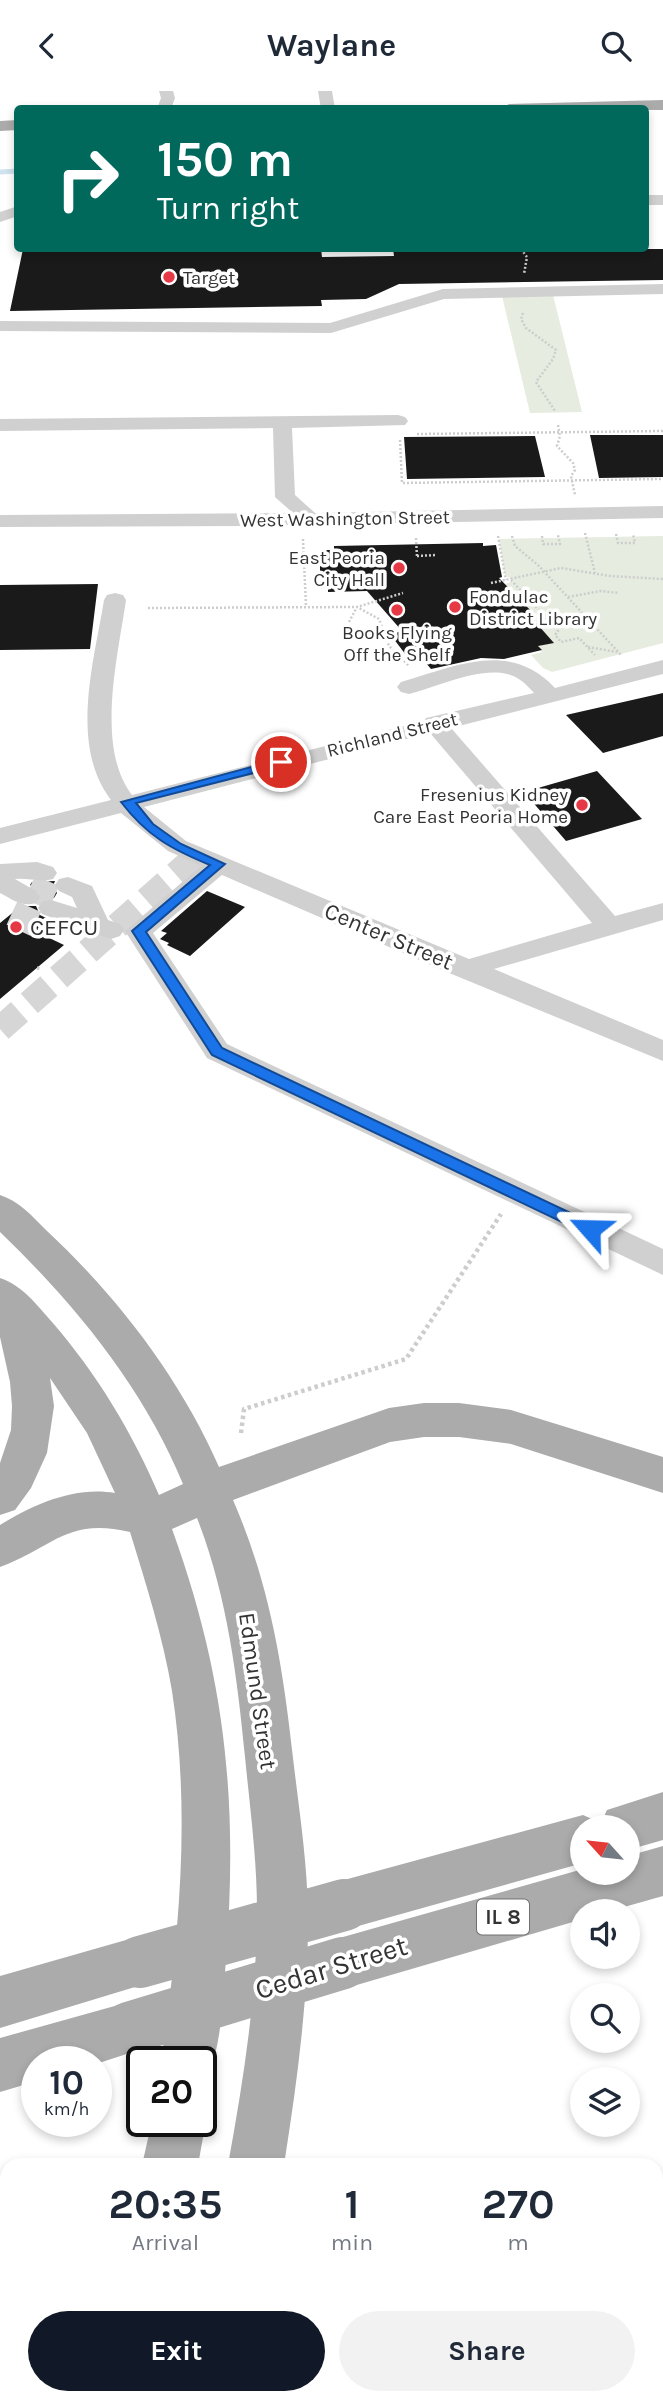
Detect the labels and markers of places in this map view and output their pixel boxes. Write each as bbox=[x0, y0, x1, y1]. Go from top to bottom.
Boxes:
place label: Target bbox=[183, 267, 236, 289]
marker: Target bbox=[161, 269, 177, 285]
place label: East Peoria City Hall bbox=[289, 547, 385, 591]
marker: East Peoria City Hall bbox=[391, 560, 407, 576]
place label: Fondulac District Library bbox=[469, 586, 597, 630]
marker: Fondulac District Library bbox=[447, 599, 463, 615]
marker: Books Flying Off the Shelf bbox=[389, 602, 405, 618]
place label: Books Flying Off the Shelf bbox=[342, 622, 452, 666]
pin bbox=[251, 732, 311, 792]
place label: Fresenius Kidney Care East Peoria Home bbox=[373, 784, 568, 828]
marker: Fresenius Kidney Care East Peoria Home bbox=[574, 797, 590, 813]
place label: CEFCU bbox=[30, 914, 98, 941]
marker: CEFCU bbox=[8, 919, 24, 935]

